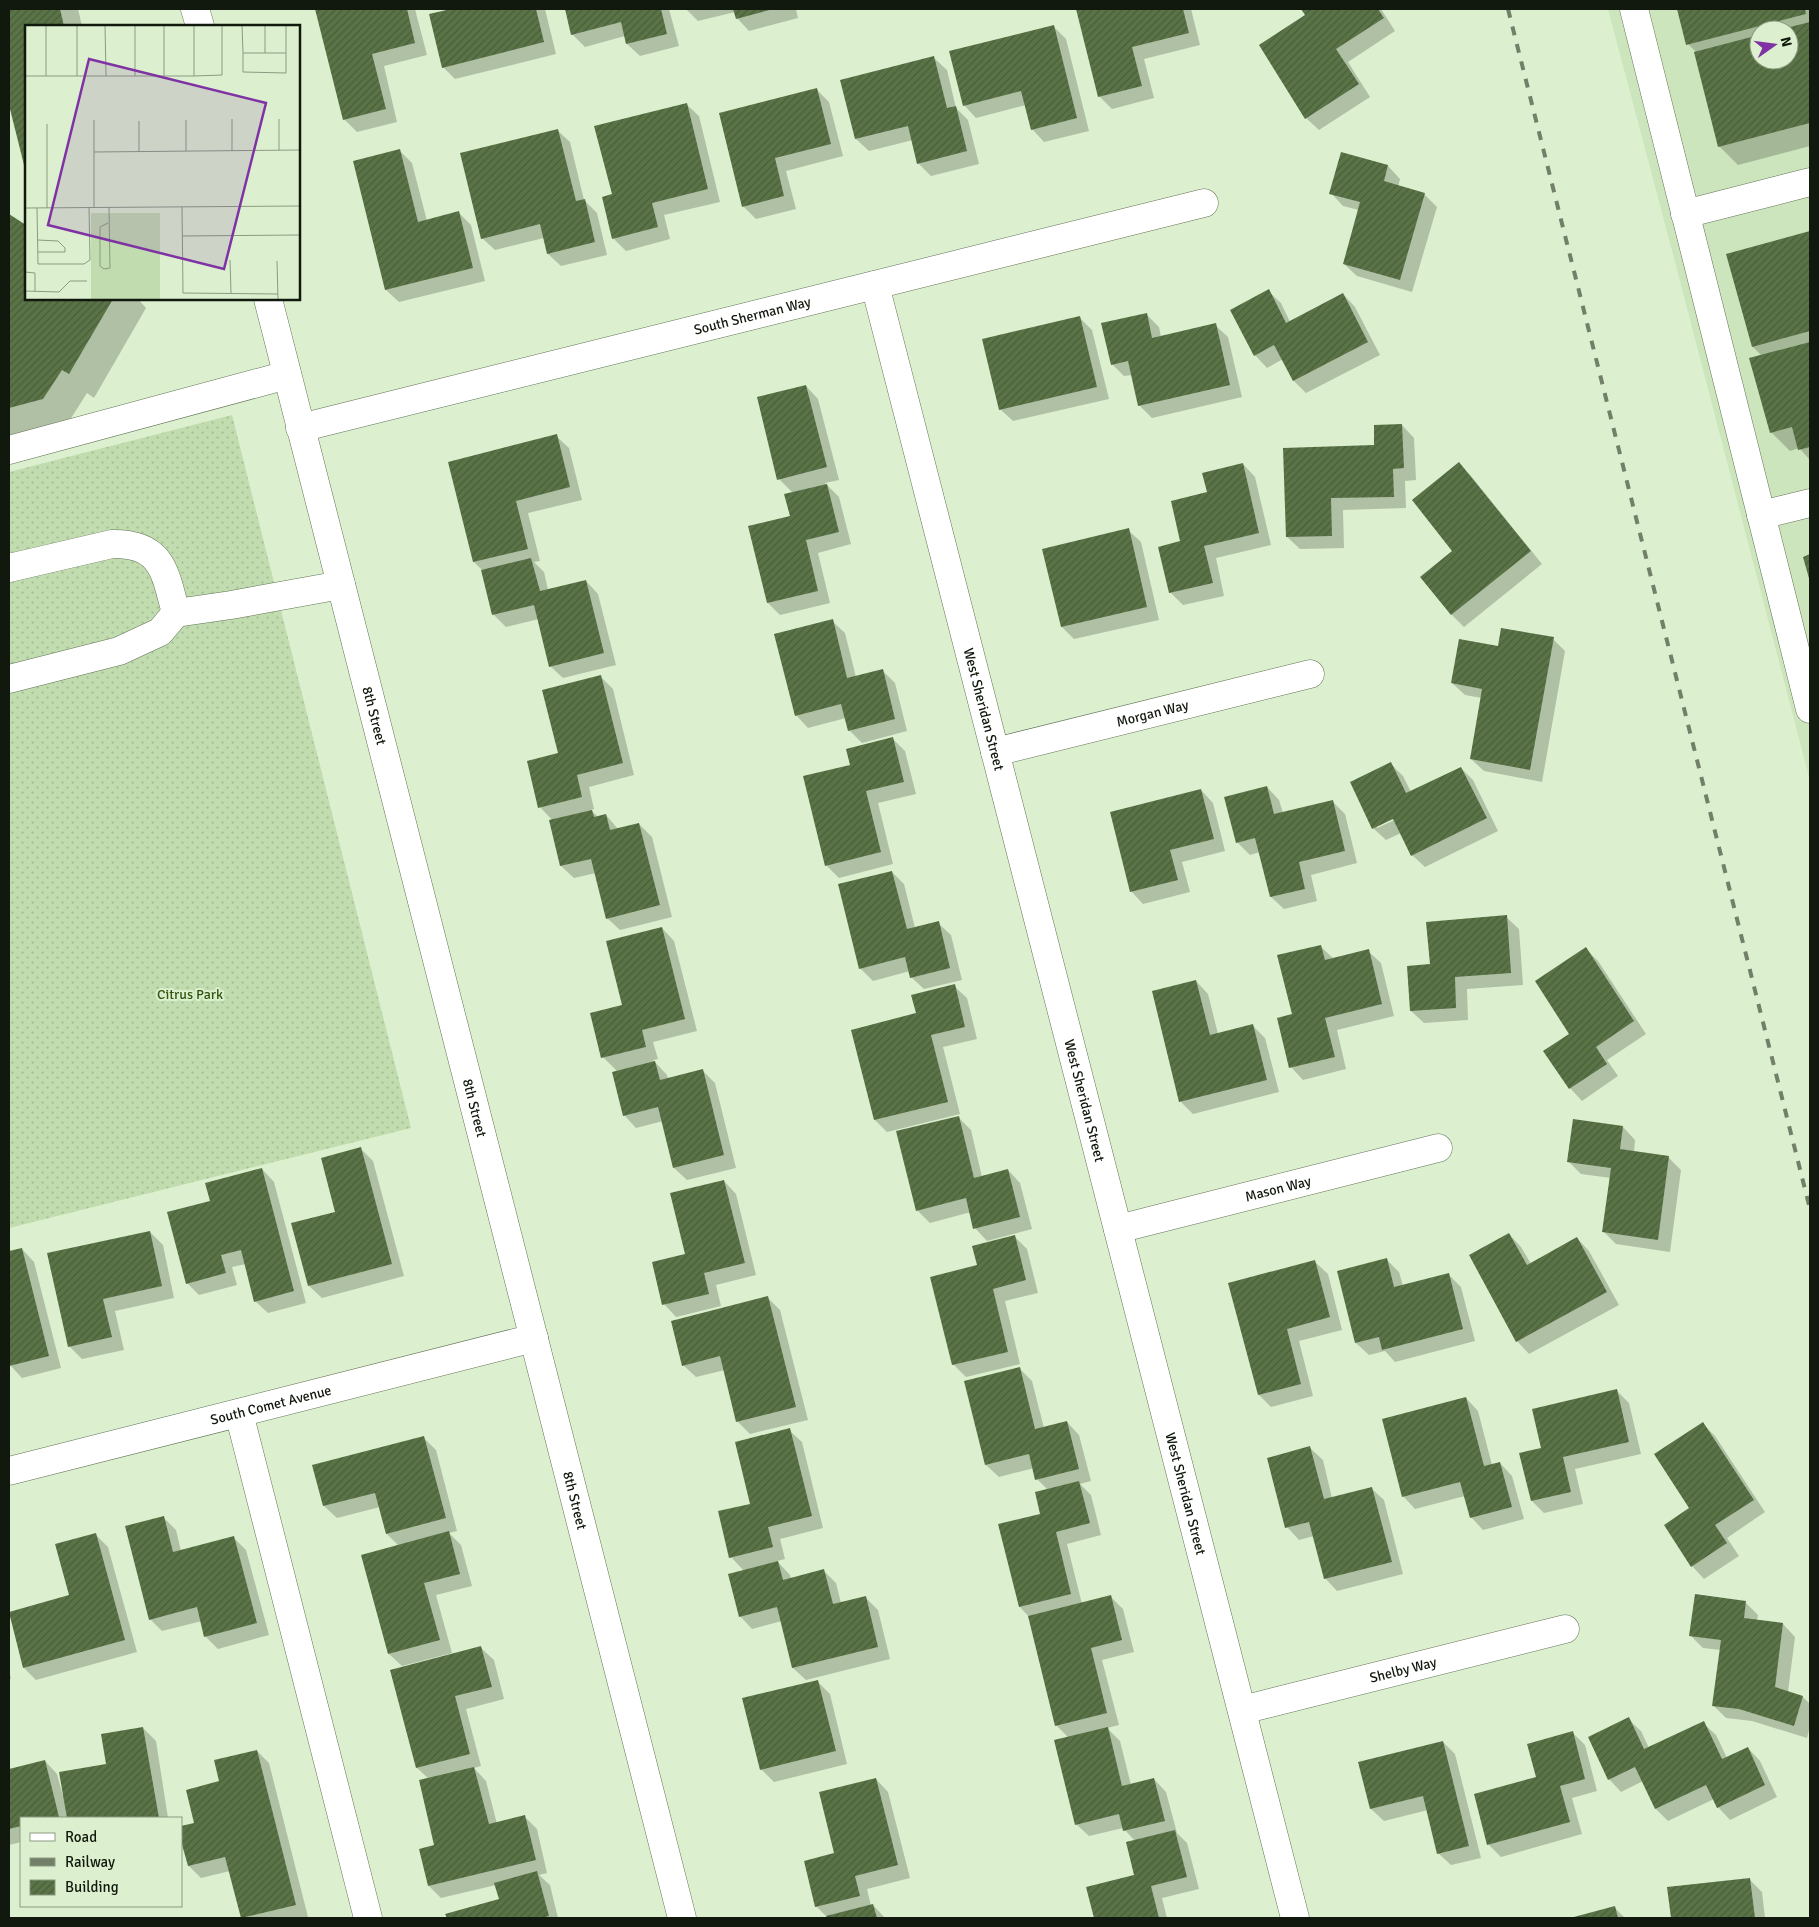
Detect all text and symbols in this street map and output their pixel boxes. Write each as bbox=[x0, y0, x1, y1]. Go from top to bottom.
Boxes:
north arrow bbox=[1749, 20, 1799, 70]
inset map bbox=[25, 25, 300, 300]
text: N bbox=[1777, 35, 1796, 49]
street label: South Sherman Way bbox=[692, 293, 813, 339]
street label: West Sheridan Street bbox=[960, 646, 1008, 772]
street label: 8th Street bbox=[358, 685, 390, 747]
street label: Morgan Way bbox=[1115, 696, 1191, 731]
park label: Citrus Park bbox=[157, 986, 223, 1003]
street label: West Sheridan Street bbox=[1060, 1037, 1108, 1164]
street label: 8th Street bbox=[459, 1077, 490, 1139]
street label: Mason Way bbox=[1243, 1172, 1313, 1206]
street label: South Comet Avenue bbox=[209, 1382, 333, 1429]
street label: West Sheridan Street bbox=[1161, 1431, 1209, 1557]
street label: 8th Street bbox=[559, 1469, 590, 1532]
street label: Shelby Way bbox=[1368, 1653, 1439, 1687]
legend bbox=[20, 1817, 182, 1907]
text: Road bbox=[65, 1828, 97, 1846]
text: Railway bbox=[65, 1853, 115, 1871]
text: Building bbox=[65, 1878, 119, 1896]

